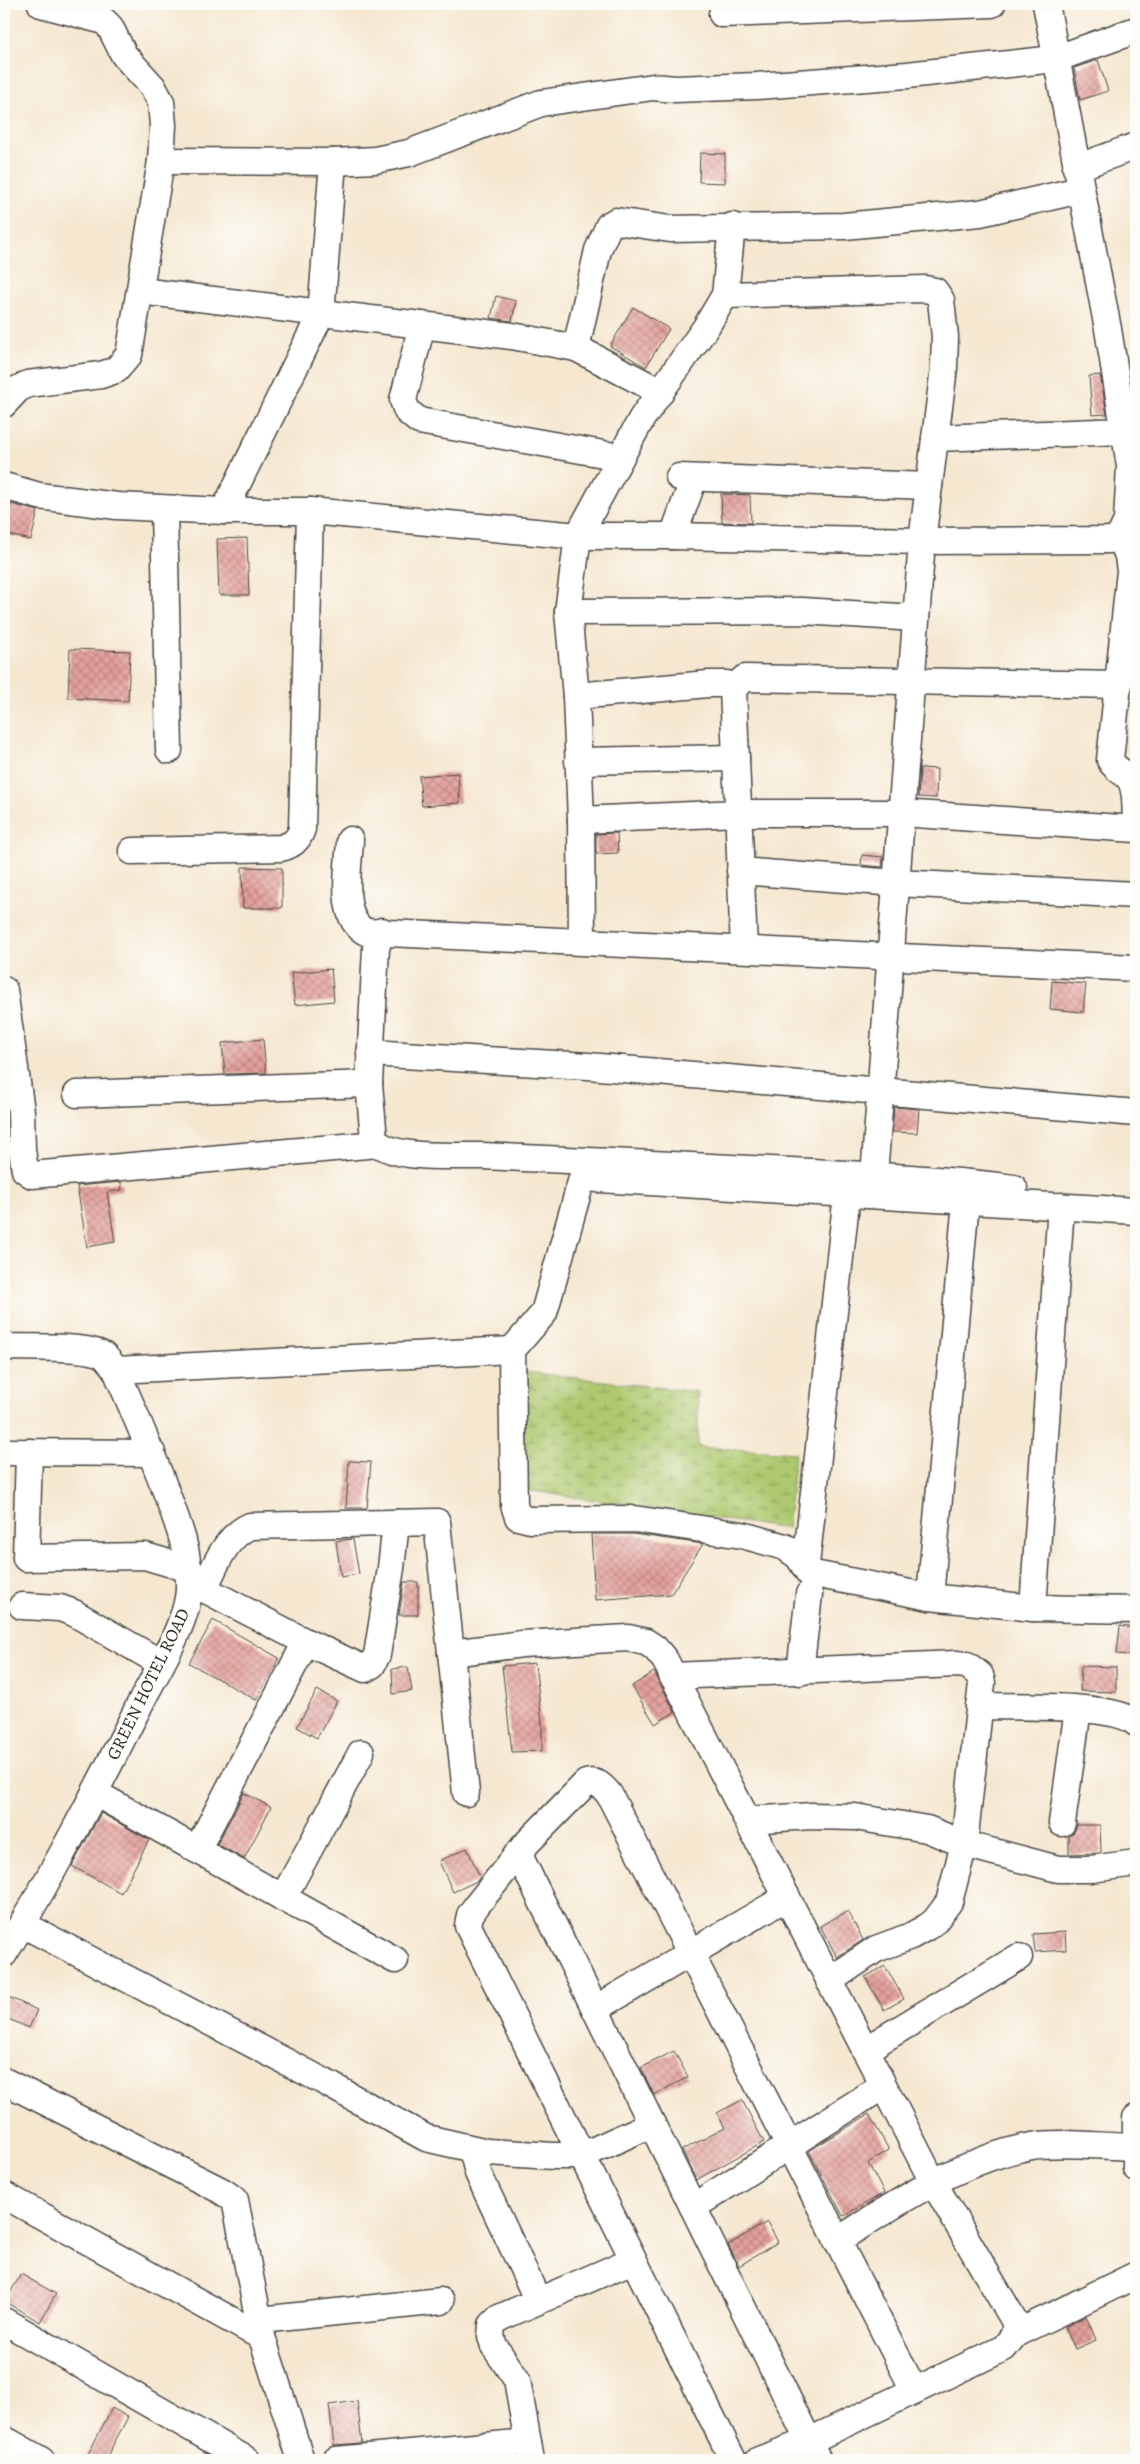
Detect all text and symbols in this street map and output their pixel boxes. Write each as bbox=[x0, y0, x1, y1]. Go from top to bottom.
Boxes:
street label: GREEN HOTEL ROAD bbox=[101, 1604, 195, 1764]

